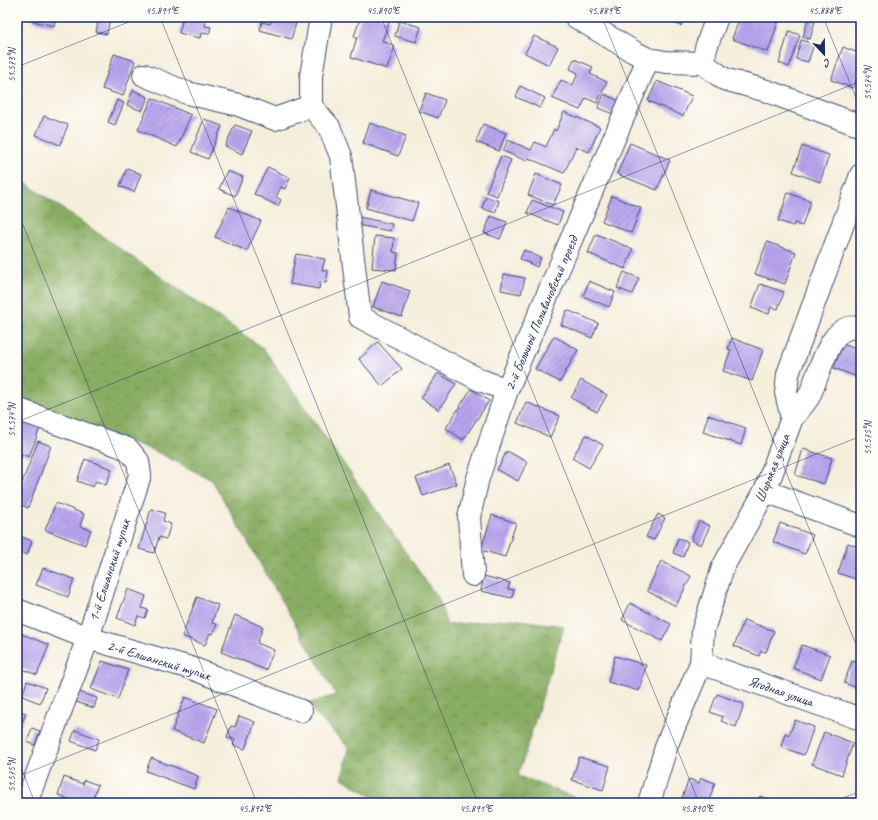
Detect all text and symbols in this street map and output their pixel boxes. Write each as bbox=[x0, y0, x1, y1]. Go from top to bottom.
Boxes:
text: 45.891°E bbox=[146, 4, 180, 17]
text: 45.890°E bbox=[367, 4, 401, 17]
text: 45.889°E bbox=[588, 4, 622, 17]
text: 45.888°E bbox=[809, 4, 843, 17]
north arrow bbox=[804, 34, 844, 74]
text: 51.573°N bbox=[5, 46, 18, 82]
text: С bbox=[821, 56, 833, 71]
text: 51.574°N bbox=[861, 64, 874, 100]
street label: 2-й Большой Поливановский проезд bbox=[501, 232, 583, 393]
text: 51.574°N bbox=[5, 401, 18, 437]
text: 51.575°N bbox=[861, 419, 874, 455]
street label: Широкая улица bbox=[751, 431, 794, 505]
street label: 1-й Елшанский тупик bbox=[85, 516, 134, 624]
street label: 2-й Елшанский тупик bbox=[105, 637, 213, 684]
street label: Ягодная улица bbox=[746, 672, 817, 711]
text: 51.575°N bbox=[5, 756, 18, 792]
text: 45.892°E bbox=[239, 802, 273, 815]
text: 45.891°E bbox=[460, 802, 494, 815]
text: 45.890°E bbox=[681, 802, 715, 815]

